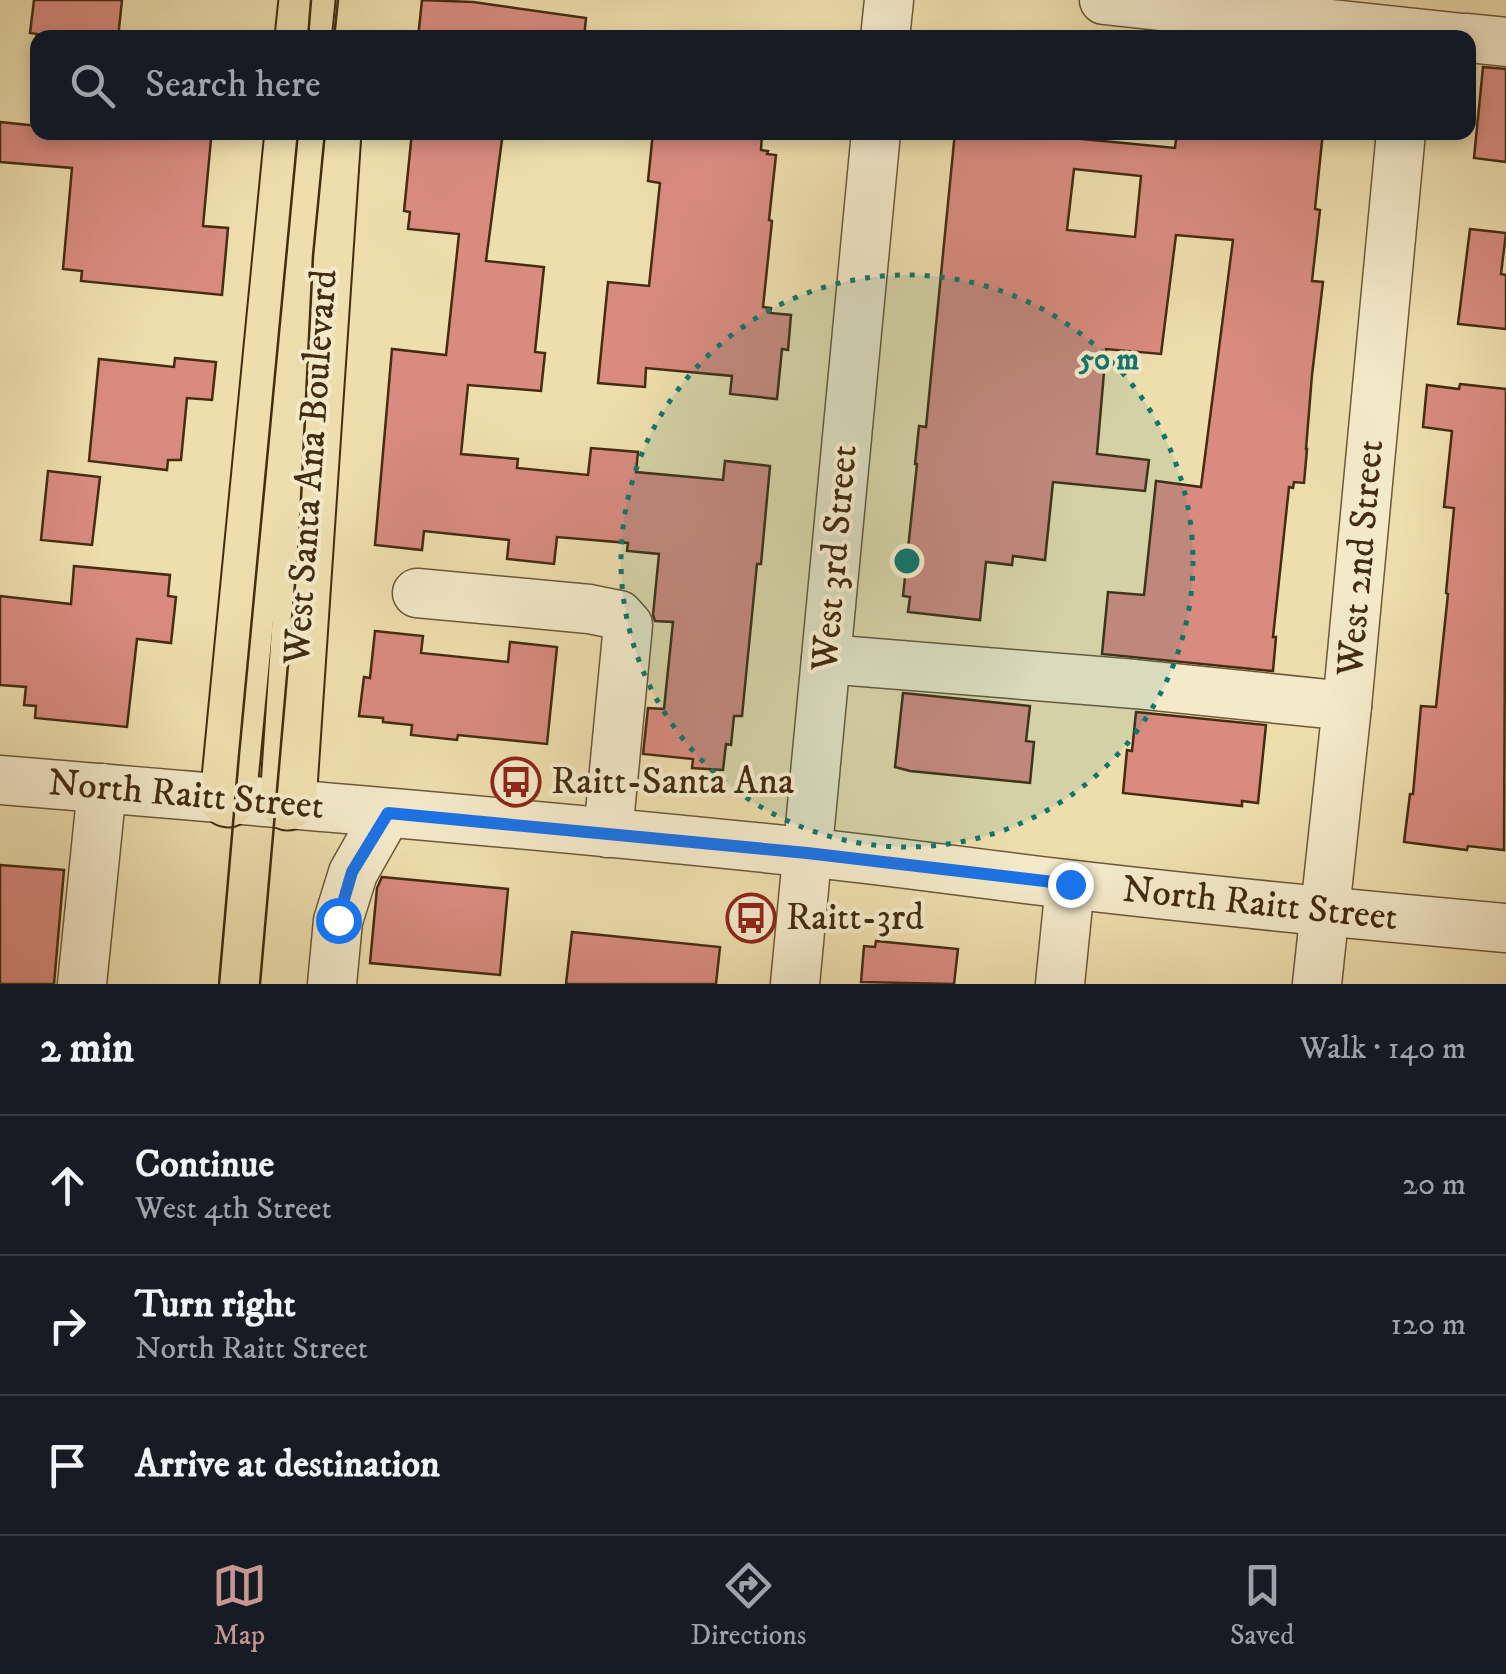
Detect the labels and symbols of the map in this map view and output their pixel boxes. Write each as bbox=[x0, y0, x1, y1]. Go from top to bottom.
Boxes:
street label: West Santa Ana Boulevard bbox=[273, 268, 349, 667]
text: 50 m bbox=[1078, 342, 1139, 379]
street label: West 2nd Street bbox=[1327, 438, 1395, 679]
street label: West 3rd Street bbox=[801, 443, 869, 674]
centre of rings bbox=[889, 543, 925, 579]
bus stop icon: Raitt-Santa Ana bbox=[490, 756, 542, 808]
place label: Raitt-Santa Ana bbox=[551, 758, 794, 806]
street label: North Raitt Street bbox=[46, 759, 326, 831]
route end bbox=[1048, 862, 1094, 908]
street label: North Raitt Street bbox=[1120, 866, 1400, 942]
bus stop icon: Raitt-3rd bbox=[725, 892, 777, 944]
place label: Raitt-3rd bbox=[786, 894, 924, 942]
route start bbox=[316, 898, 362, 944]

